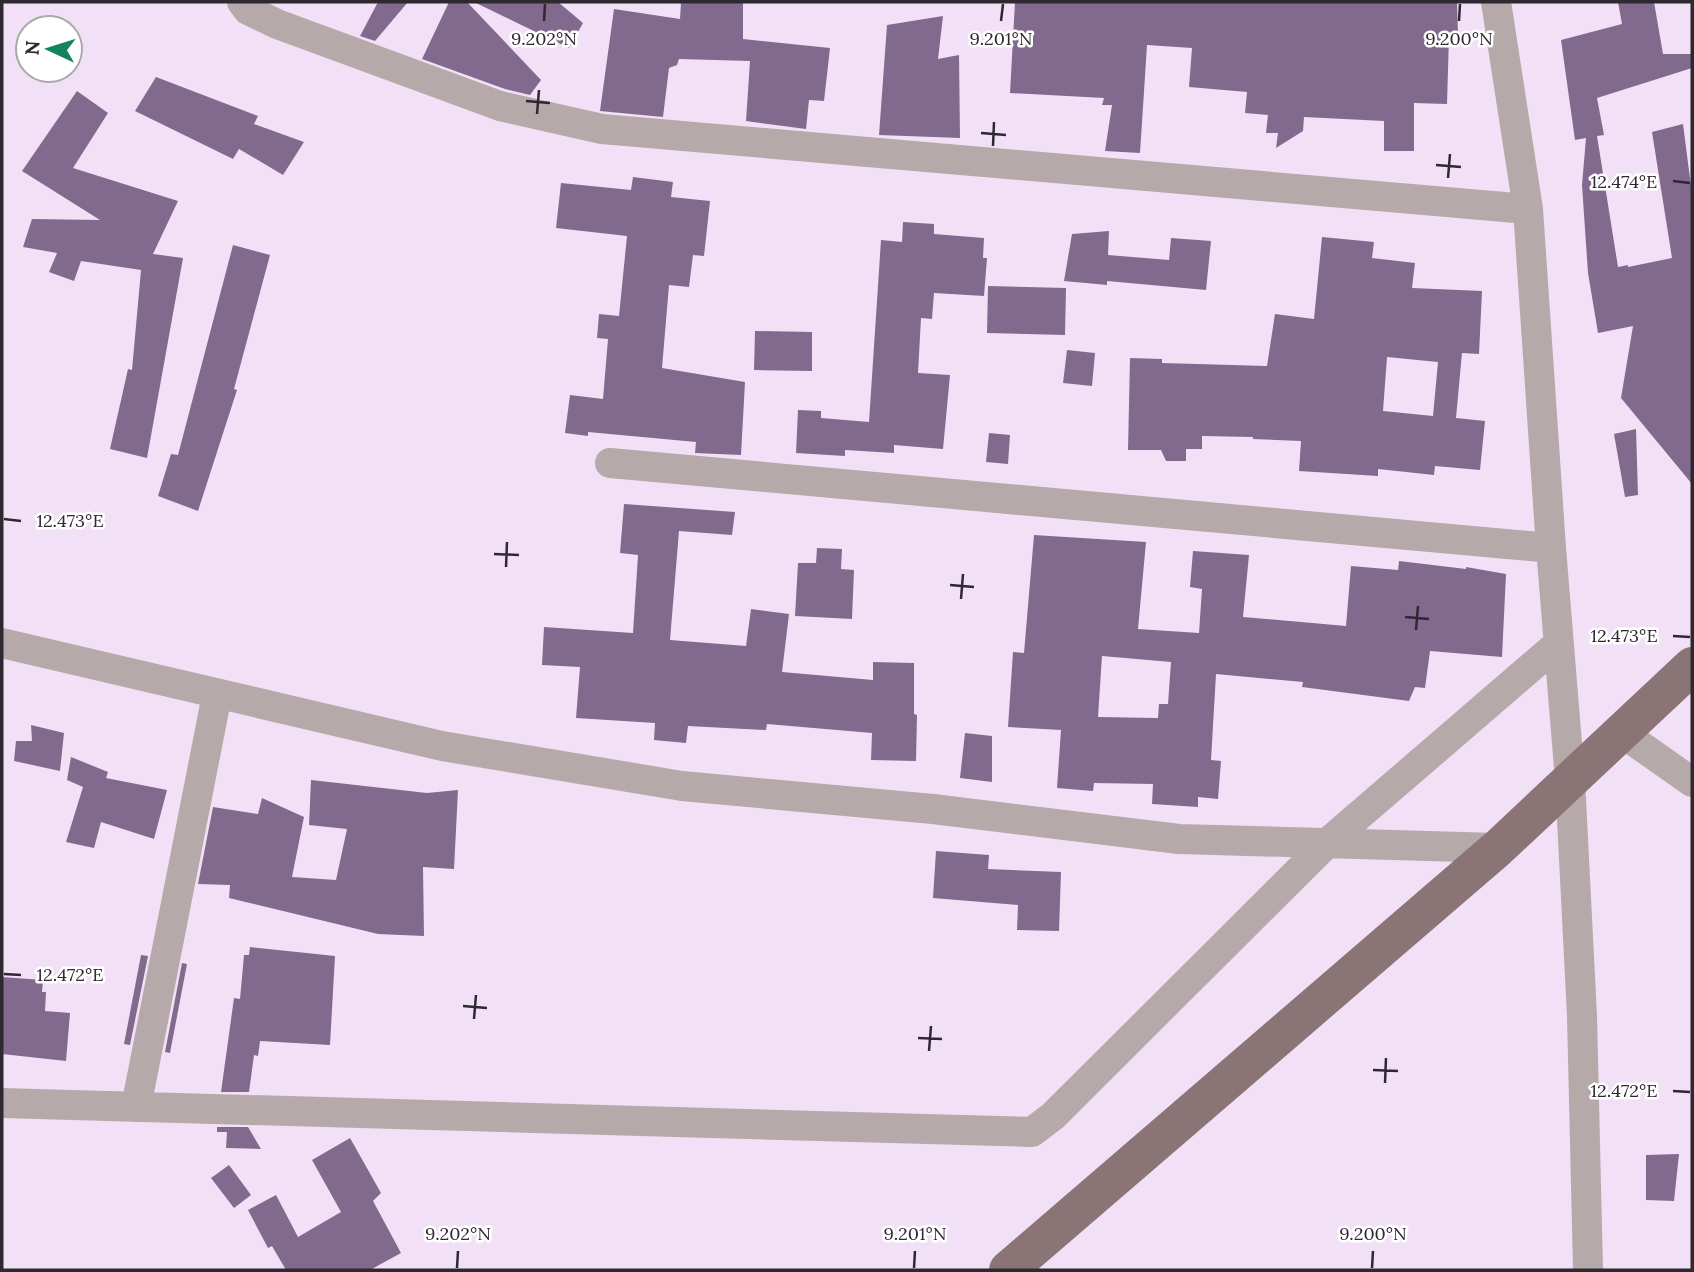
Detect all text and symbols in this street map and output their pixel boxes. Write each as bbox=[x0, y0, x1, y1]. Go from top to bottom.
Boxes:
north arrow bbox=[14, 14, 84, 84]
text: 9.202°N bbox=[511, 27, 577, 50]
text: 9.201°N bbox=[970, 27, 1032, 50]
text: 9.200°N bbox=[1425, 27, 1493, 50]
text: N bbox=[20, 39, 45, 56]
text: 12.474°E bbox=[1591, 170, 1657, 193]
text: 12.473°E bbox=[36, 509, 104, 532]
text: 12.473°E bbox=[1590, 624, 1658, 647]
text: 12.472°E bbox=[37, 963, 103, 986]
text: 12.472°E bbox=[1591, 1079, 1657, 1102]
text: 9.202°N bbox=[425, 1222, 491, 1245]
text: 9.201°N bbox=[884, 1222, 946, 1245]
text: 9.200°N bbox=[1339, 1222, 1407, 1245]

